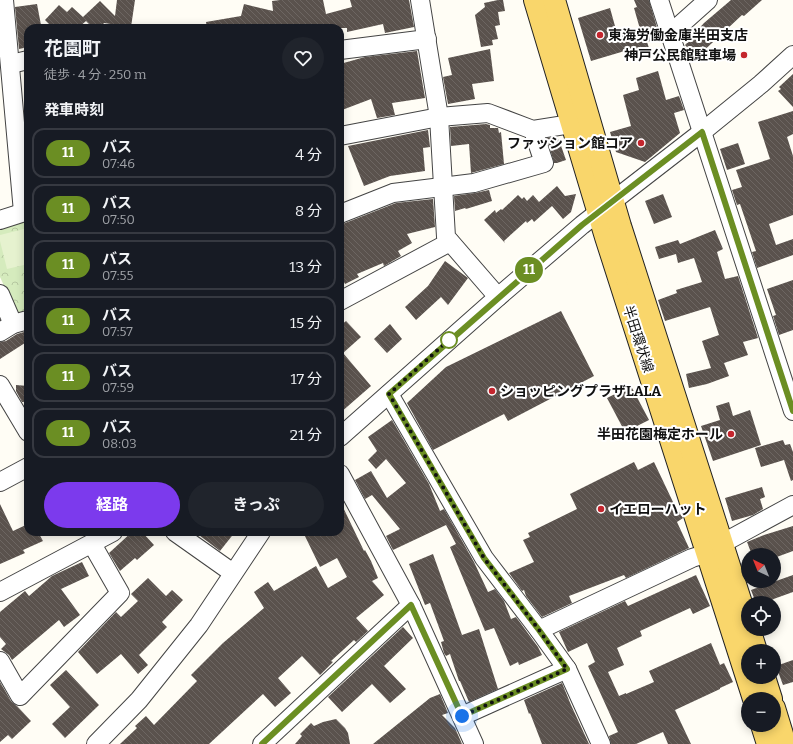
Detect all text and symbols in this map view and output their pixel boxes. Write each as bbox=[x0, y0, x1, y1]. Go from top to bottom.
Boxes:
place label: 東海労働金庫半田支店 bbox=[608, 27, 748, 44]
marker: 東海労働金庫半田支店 bbox=[595, 30, 605, 40]
text: 花園町 bbox=[44, 37, 101, 60]
button: heart bbox=[282, 37, 324, 79]
place label: 神戸公民館駐車場 bbox=[624, 47, 736, 64]
marker: 神戸公民館駐車場 bbox=[739, 50, 749, 60]
text: 徒歩 · 4 分 · 250 m bbox=[44, 67, 146, 82]
text: 発車時刻 bbox=[44, 101, 104, 119]
place label: ファッション館コア bbox=[507, 135, 633, 152]
text: バス bbox=[102, 138, 132, 156]
marker: ファッション館コア bbox=[636, 138, 646, 148]
text: 11 bbox=[62, 144, 74, 161]
text: 4 分 bbox=[295, 146, 322, 164]
text: 07:46 bbox=[102, 156, 135, 171]
text: バス bbox=[102, 194, 132, 212]
text: 11 bbox=[62, 200, 74, 217]
text: 8 分 bbox=[295, 202, 322, 220]
text: 07:50 bbox=[102, 212, 135, 227]
text: バス bbox=[102, 250, 132, 268]
text: 11 bbox=[62, 256, 74, 273]
line badge: 11 bbox=[511, 257, 547, 283]
text: 13 分 bbox=[289, 258, 322, 276]
text: 11 bbox=[523, 261, 535, 278]
text: 07:55 bbox=[102, 268, 134, 283]
street label: 半田環状線 bbox=[619, 303, 657, 375]
text: バス bbox=[102, 306, 132, 324]
text: 11 bbox=[62, 312, 74, 329]
text: 15 分 bbox=[290, 314, 322, 332]
text: 07:57 bbox=[102, 324, 133, 339]
unlabelled marker bbox=[440, 331, 458, 349]
text: バス bbox=[102, 362, 132, 380]
text: 11 bbox=[62, 368, 74, 385]
text: 17 分 bbox=[291, 370, 322, 388]
text: 07:59 bbox=[102, 380, 134, 395]
place label: ショッピングプラザLALA bbox=[500, 383, 661, 400]
marker: ショッピングプラザLALA bbox=[487, 386, 497, 396]
text: バス bbox=[102, 418, 132, 436]
text: 11 bbox=[62, 424, 74, 441]
text: 21 分 bbox=[290, 426, 322, 444]
place label: 半田花園梅定ホール bbox=[597, 426, 723, 443]
marker: 半田花園梅定ホール bbox=[726, 429, 736, 439]
text: 08:03 bbox=[102, 436, 137, 451]
button: 経路 bbox=[44, 482, 180, 528]
button: きっぷ bbox=[188, 482, 324, 528]
place label: イエローハット bbox=[609, 501, 707, 518]
marker: イエローハット bbox=[596, 504, 606, 514]
north arrow bbox=[741, 548, 781, 588]
map controls bbox=[741, 548, 781, 732]
button: locate bbox=[741, 596, 781, 636]
button: + bbox=[741, 644, 781, 684]
button: − bbox=[741, 692, 781, 732]
your location bbox=[452, 706, 472, 726]

